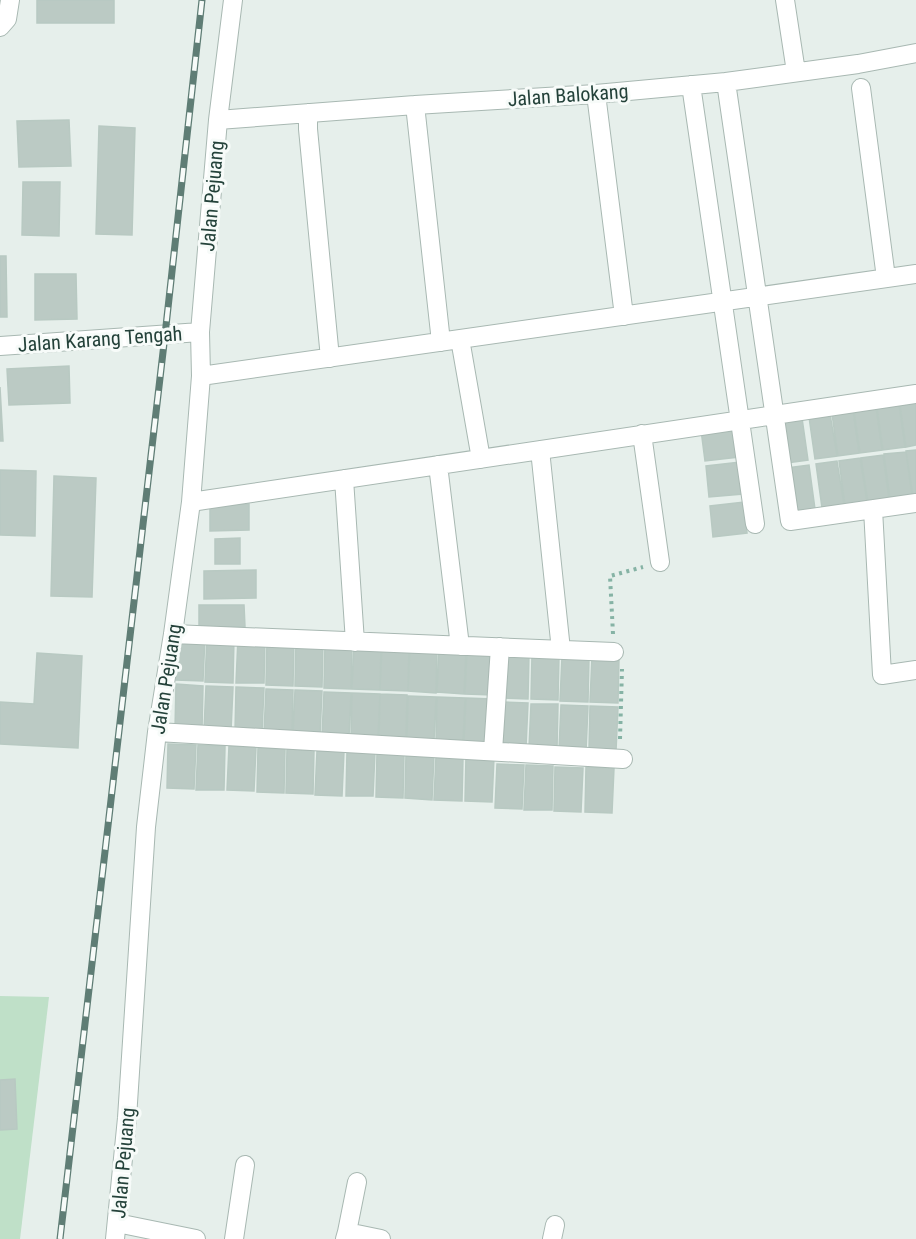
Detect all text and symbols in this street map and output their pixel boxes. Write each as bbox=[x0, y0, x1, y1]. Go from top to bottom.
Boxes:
street label: Jalan Balokang bbox=[507, 79, 629, 111]
street label: Jalan Pejuang bbox=[195, 140, 229, 252]
street label: Jalan Karang Tengah bbox=[17, 321, 183, 357]
street label: Jalan Pejuang bbox=[145, 622, 187, 736]
street label: Jalan Pejuang bbox=[106, 1107, 140, 1219]

